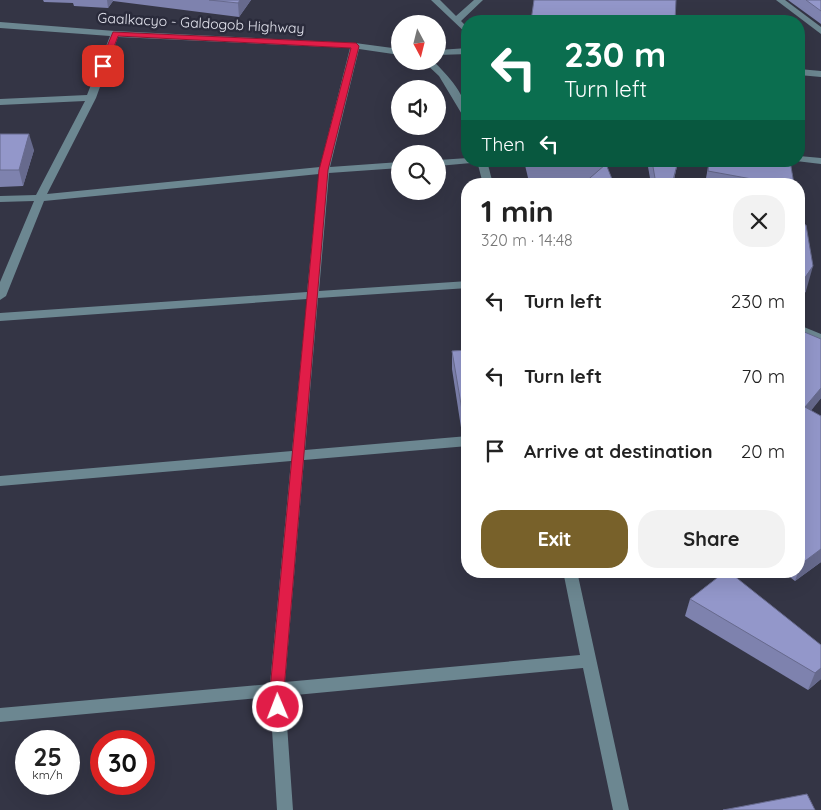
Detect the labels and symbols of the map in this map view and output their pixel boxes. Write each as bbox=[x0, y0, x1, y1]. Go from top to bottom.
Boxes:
street label: Gaalkacyo - Galdogob Highway bbox=[97, 9, 305, 37]
north arrow bbox=[391, 15, 446, 70]
pin bbox=[82, 45, 124, 87]
position arrow bbox=[251, 680, 303, 732]
speed limit sign: 30 bbox=[90, 730, 155, 795]

